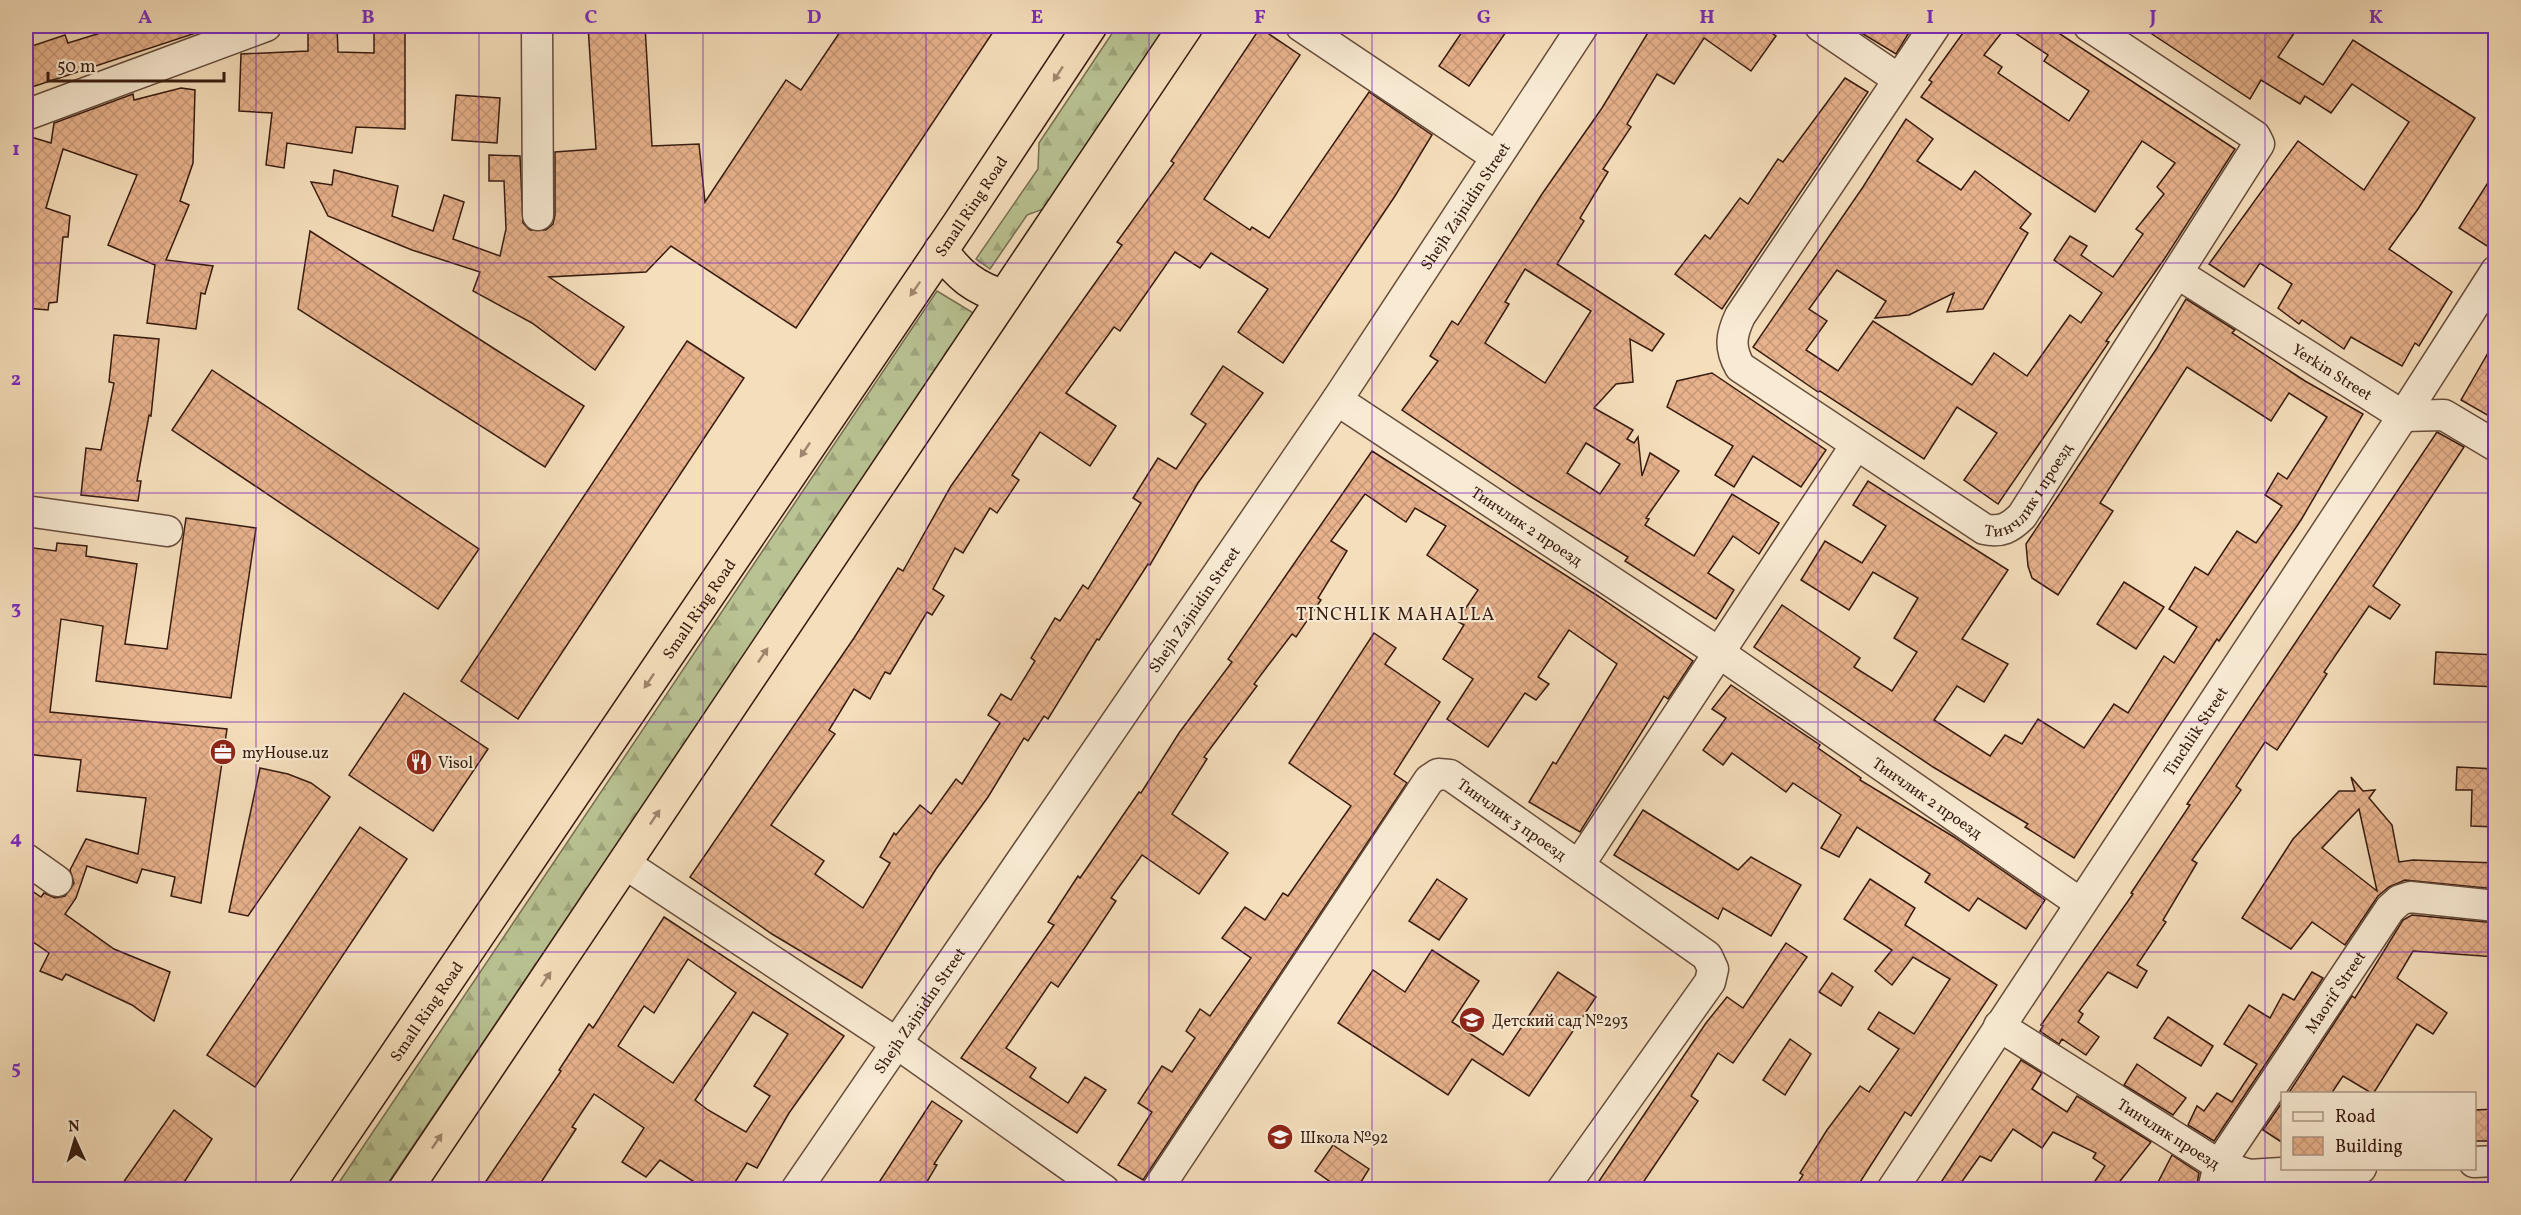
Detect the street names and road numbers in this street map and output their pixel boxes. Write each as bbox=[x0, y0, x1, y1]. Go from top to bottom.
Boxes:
street label: Shejh Zajnidin Street bbox=[1416, 138, 1517, 275]
street label: Small Ring Road bbox=[931, 153, 1014, 262]
street label: Yerkin Street bbox=[2287, 339, 2376, 407]
street label: Тинчлик 1 проезд bbox=[1983, 439, 2079, 544]
street label: Тинчлик 2 проезд bbox=[1466, 483, 1586, 572]
street label: Shejh Zajnidin Street bbox=[1144, 542, 1247, 678]
street label: Small Ring Road bbox=[658, 555, 742, 664]
street label: Tinchlik Street bbox=[2159, 683, 2234, 781]
street label: Тинчлик 2 проезд bbox=[1867, 753, 1986, 845]
street label: Тинчлик 3 проезд bbox=[1452, 774, 1570, 867]
street label: Shejh Zajnidin Street bbox=[870, 943, 972, 1079]
street label: Maorif Street bbox=[2301, 947, 2372, 1039]
street label: Small Ring Road bbox=[386, 958, 470, 1067]
street label: Тинчлик проезд bbox=[2112, 1094, 2223, 1176]

